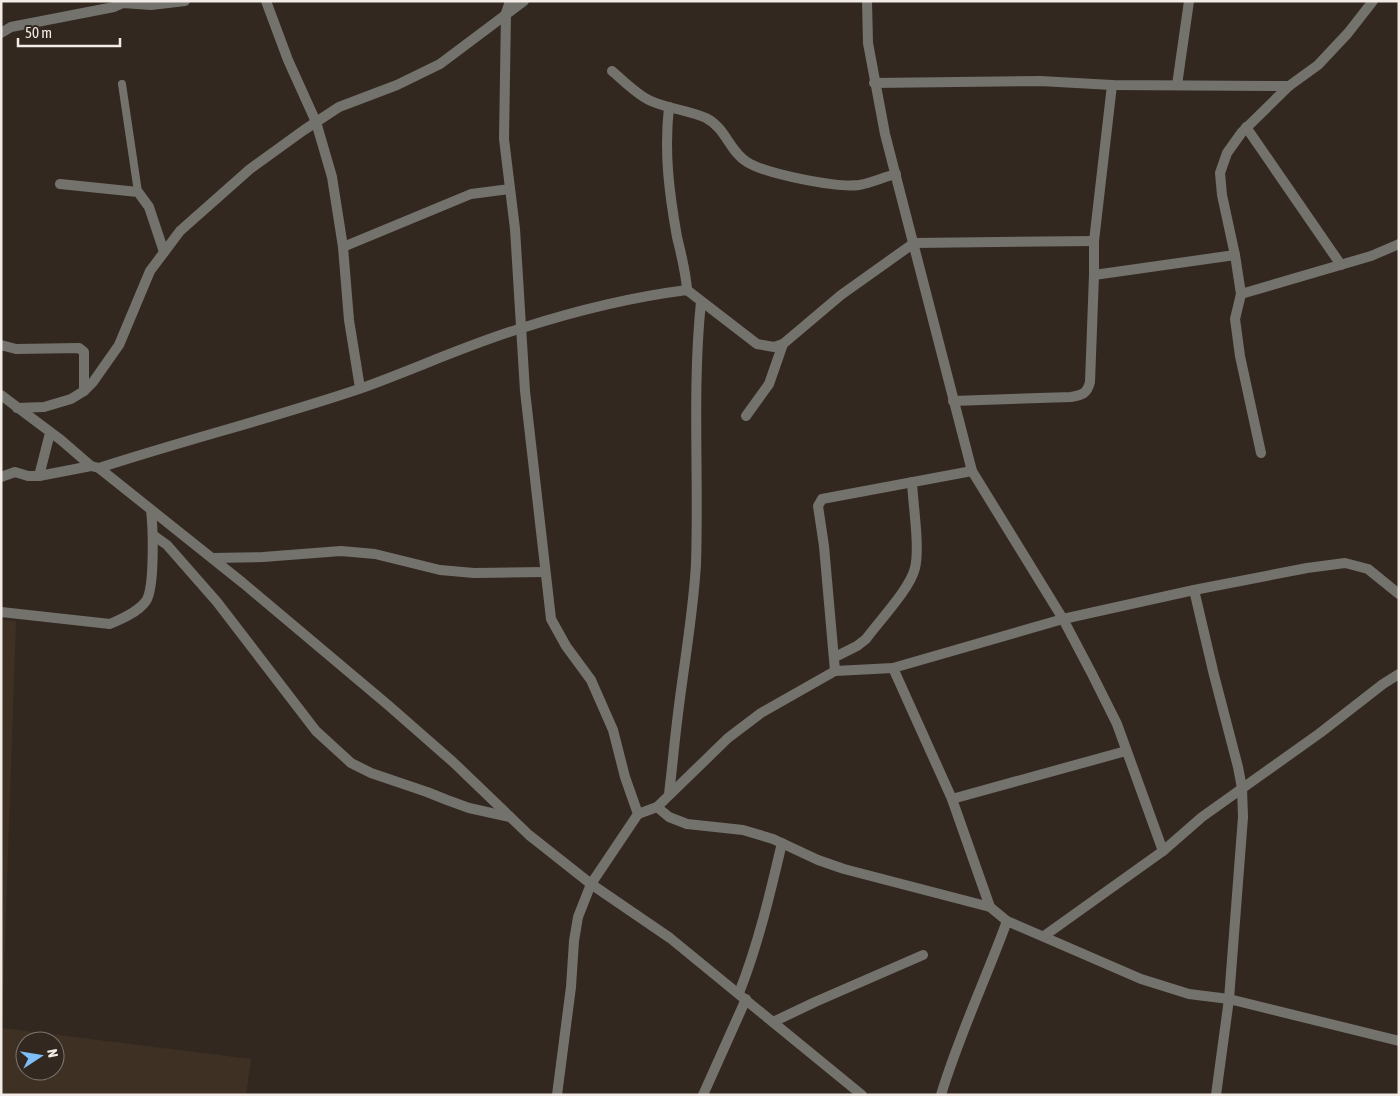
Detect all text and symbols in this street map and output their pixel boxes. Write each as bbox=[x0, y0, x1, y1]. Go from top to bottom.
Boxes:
scale bar bbox=[18, 15, 120, 47]
text: 50 m bbox=[25, 24, 52, 41]
north arrow bbox=[15, 1031, 65, 1081]
text: N bbox=[44, 1048, 61, 1059]

